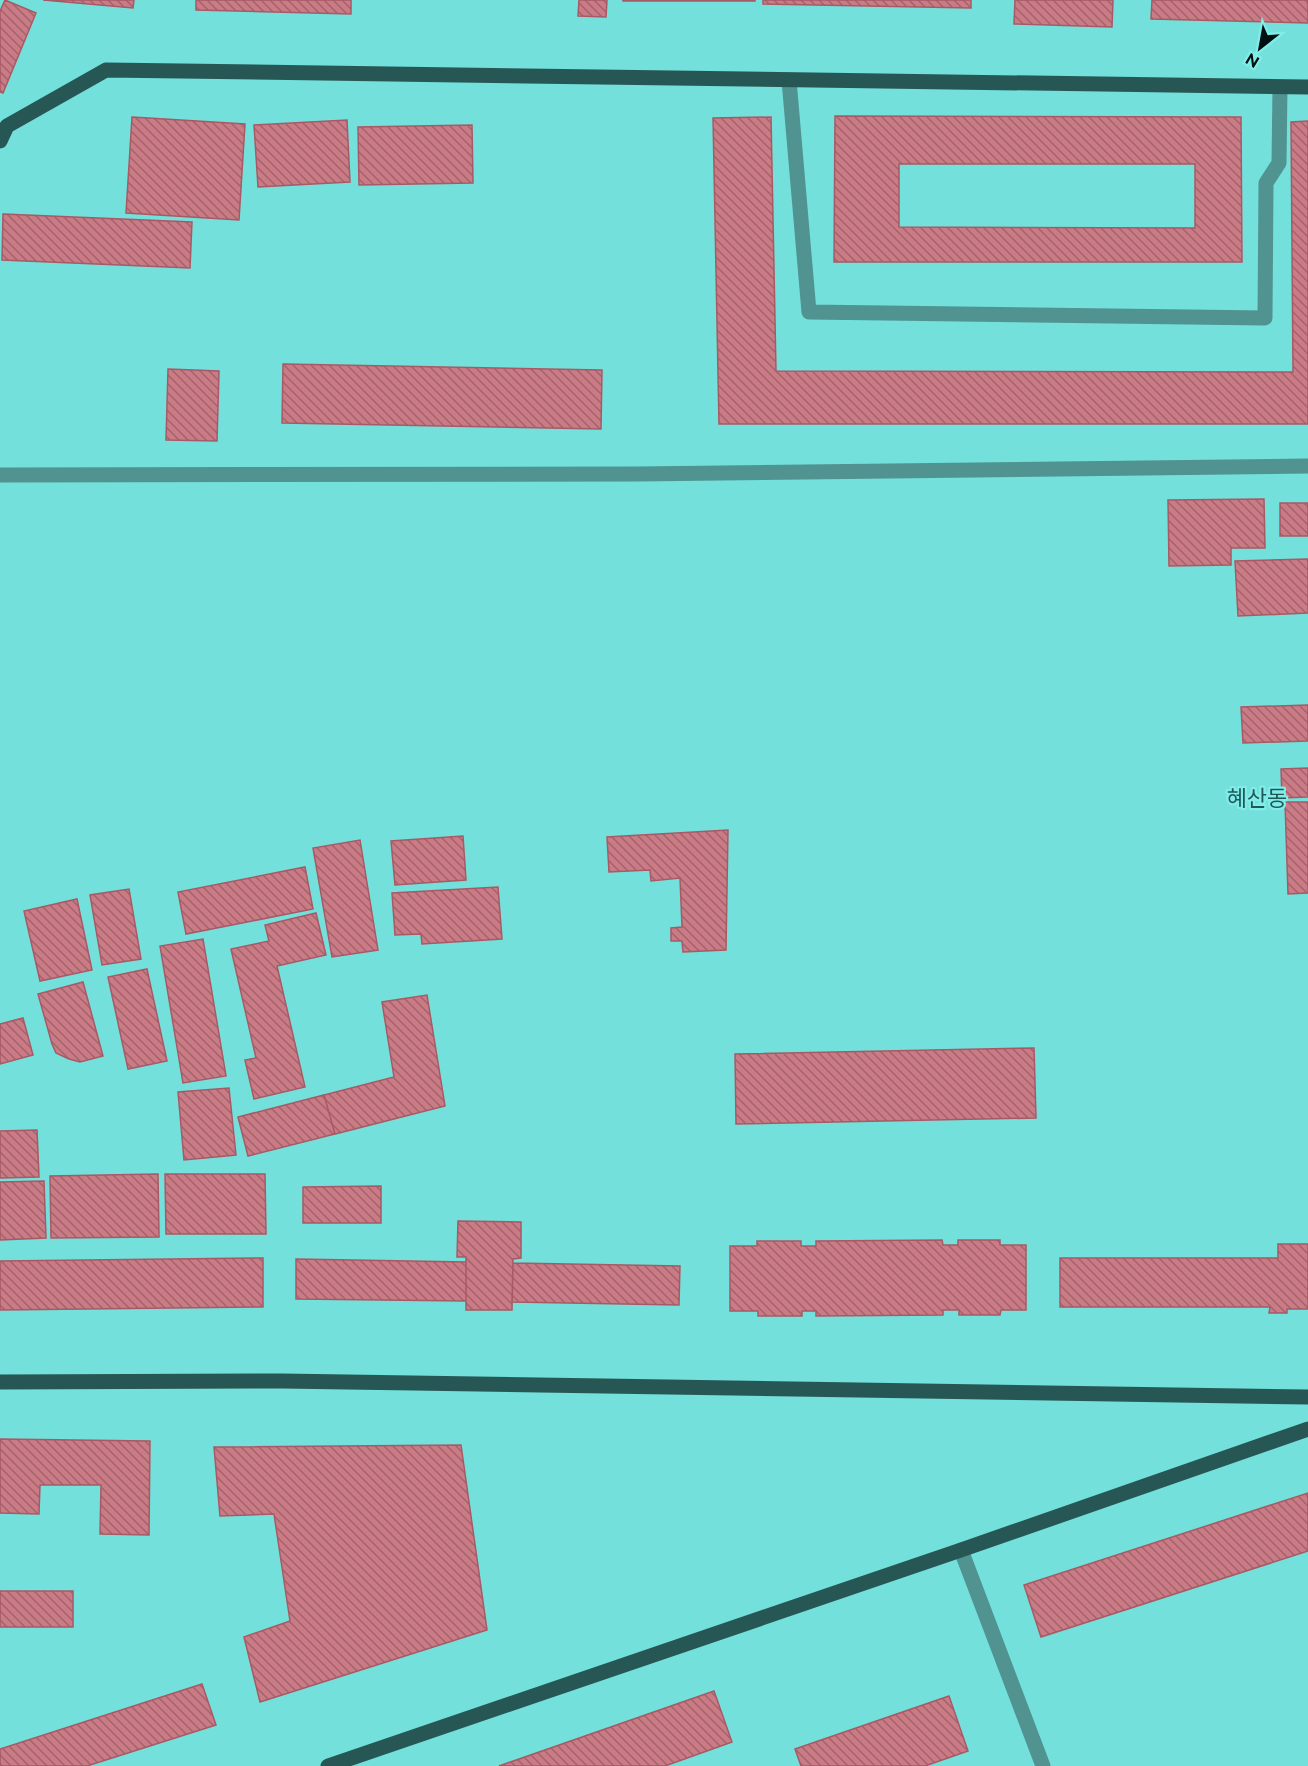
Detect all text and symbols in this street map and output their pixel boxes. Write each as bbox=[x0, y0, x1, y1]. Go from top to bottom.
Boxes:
north arrow bbox=[1230, 18, 1290, 78]
text: N bbox=[1242, 49, 1263, 72]
district label: 혜산동 bbox=[1227, 785, 1287, 811]

